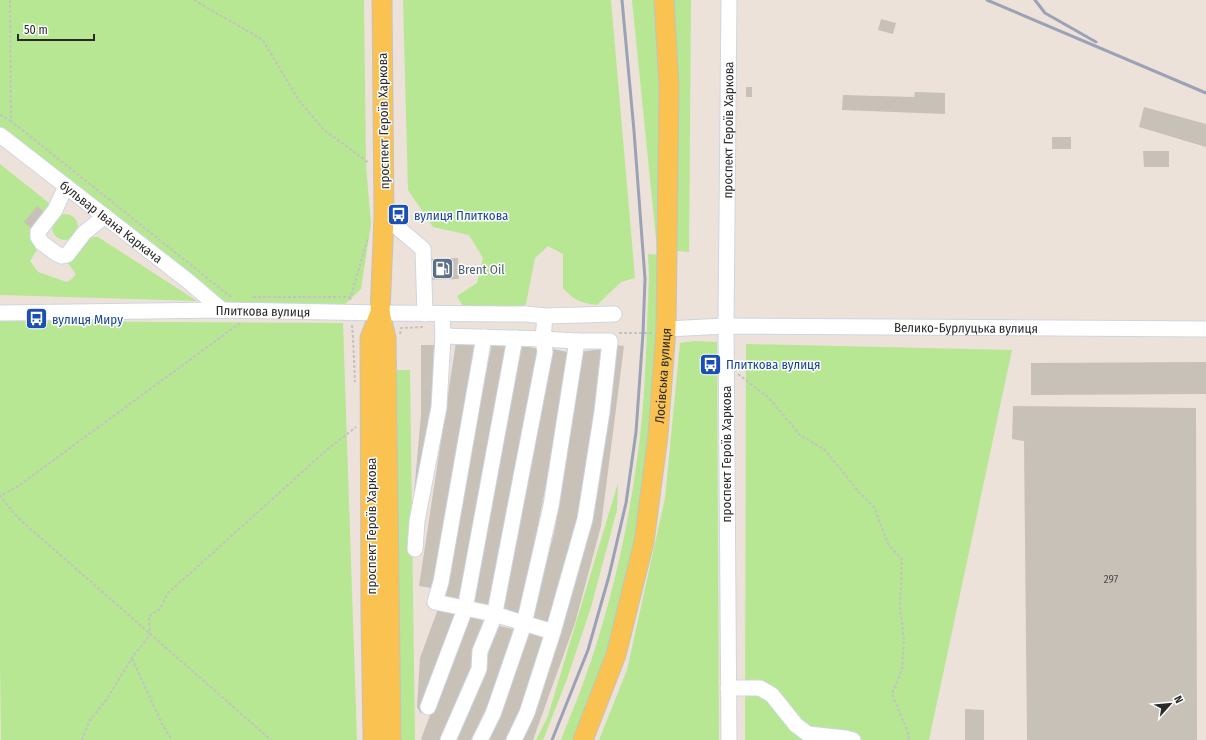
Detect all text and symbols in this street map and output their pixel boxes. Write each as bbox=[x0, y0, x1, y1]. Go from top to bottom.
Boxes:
scale bar bbox=[18, 16, 94, 42]
text: 50 m bbox=[24, 23, 48, 37]
street label: проспект Героїв Харкова bbox=[375, 52, 392, 190]
street label: проспект Героїв Харкова bbox=[720, 61, 736, 199]
street label: бульвар Івана Каркача bbox=[57, 177, 165, 266]
bus stop icon: вулиця Плиткова bbox=[385, 202, 411, 228]
place label: вулиця Плиткова bbox=[414, 208, 508, 223]
fuel station icon: Brent Oil bbox=[430, 256, 456, 282]
place label: Brent Oil bbox=[458, 262, 505, 277]
street label: Плиткова вулиця bbox=[216, 303, 310, 320]
bus stop icon: вулиця Миру bbox=[23, 306, 49, 332]
place label: вулиця Миру bbox=[52, 312, 123, 327]
street label: Велико-Бурлуцька вулиця bbox=[894, 320, 1038, 336]
street label: Лосівська вулиця bbox=[652, 327, 674, 424]
bus stop icon: Плиткова вулиця bbox=[697, 351, 723, 377]
place label: Плиткова вулиця bbox=[726, 357, 820, 372]
street label: проспект Героїв Харкова bbox=[719, 386, 734, 522]
street label: проспект Героїв Харкова bbox=[364, 458, 379, 594]
house number: 297 bbox=[1104, 573, 1119, 586]
north arrow bbox=[1150, 684, 1190, 724]
text: N bbox=[1171, 694, 1186, 706]

